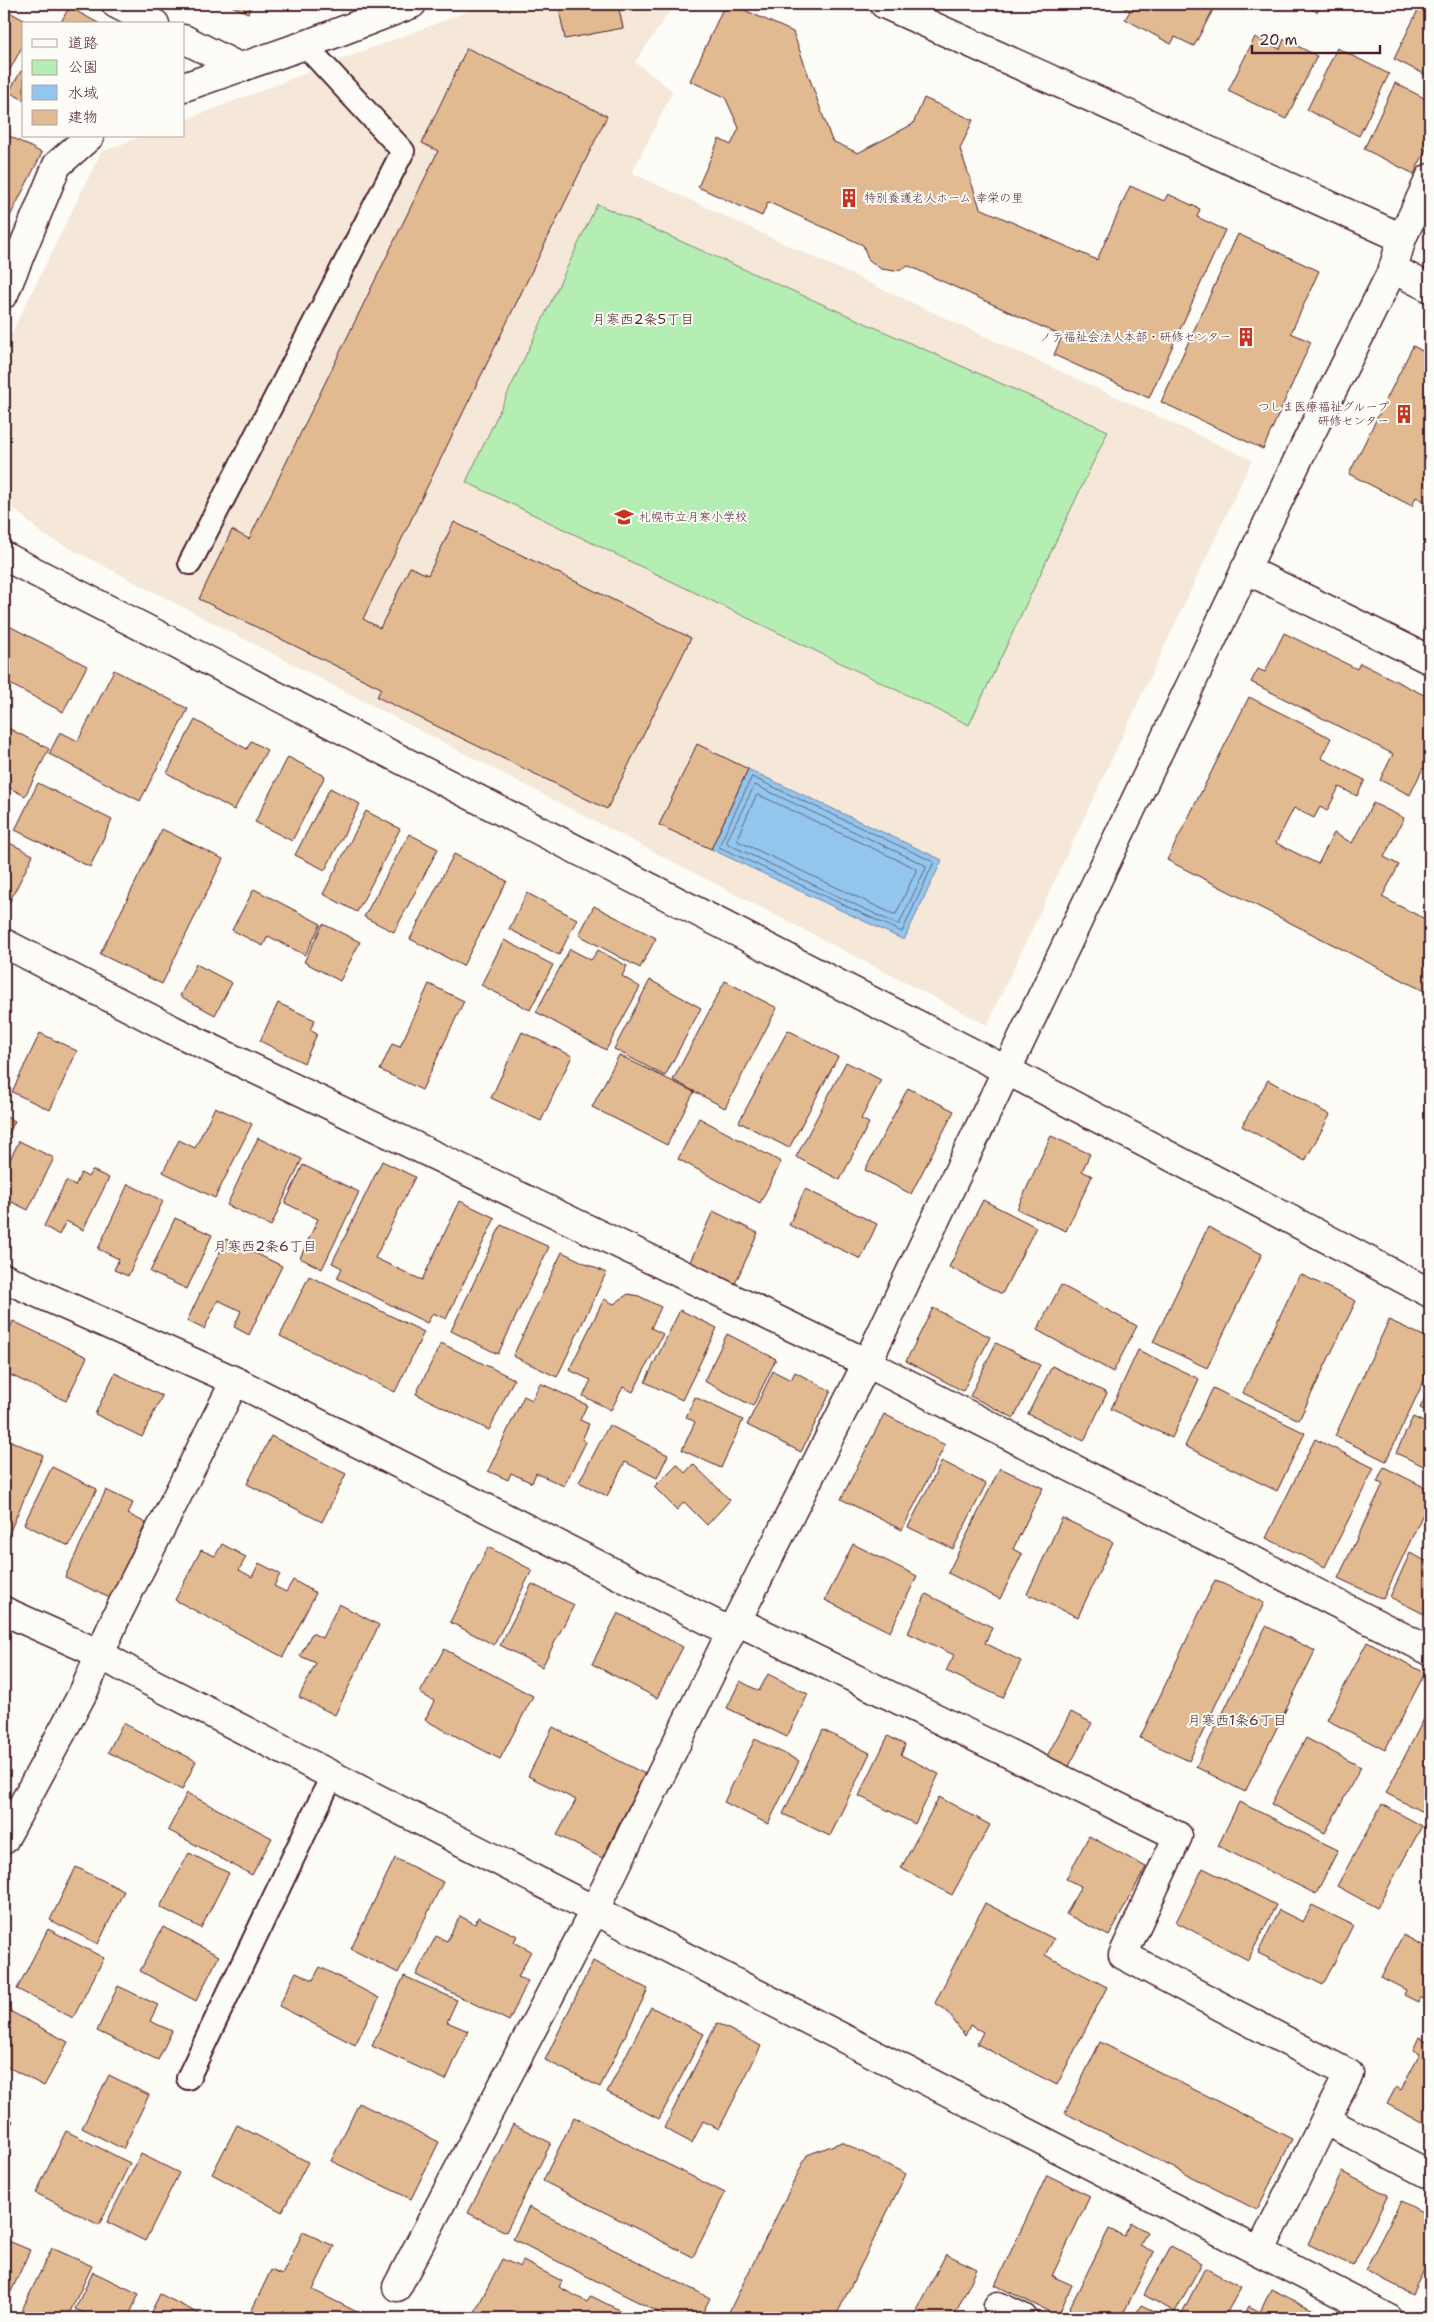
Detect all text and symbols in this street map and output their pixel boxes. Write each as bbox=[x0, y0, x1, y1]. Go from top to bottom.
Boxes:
legend bbox=[22, 22, 185, 138]
scale bar bbox=[1252, 22, 1379, 54]
text: 20 m bbox=[1259, 30, 1298, 50]
text: 道路 bbox=[68, 33, 98, 53]
text: 公園 bbox=[68, 57, 98, 77]
text: 水域 bbox=[68, 83, 98, 103]
text: 建物 bbox=[68, 107, 98, 127]
building icon: 特別養護老人ホーム 幸栄の里 bbox=[838, 187, 860, 209]
place label: 特別養護老人ホーム 幸栄の里 bbox=[864, 190, 1024, 206]
district label: 月寒西2条5丁目 bbox=[592, 310, 694, 328]
building icon: ノテ福祉会法人本部・研修センター bbox=[1235, 326, 1257, 348]
place label: ノテ福祉会法人本部・研修センター bbox=[1039, 329, 1231, 345]
place label: つしま医療福祉グループ 研修センター bbox=[1258, 399, 1389, 429]
building icon: つしま医療福祉グループ 研修センター bbox=[1393, 403, 1415, 425]
school or university icon: 札幌市立月寒小学校 bbox=[613, 506, 635, 528]
place label: 札幌市立月寒小学校 bbox=[639, 509, 747, 525]
district label: 月寒西2条6丁目 bbox=[213, 1237, 317, 1255]
district label: 月寒西1条6丁目 bbox=[1187, 1711, 1287, 1729]

